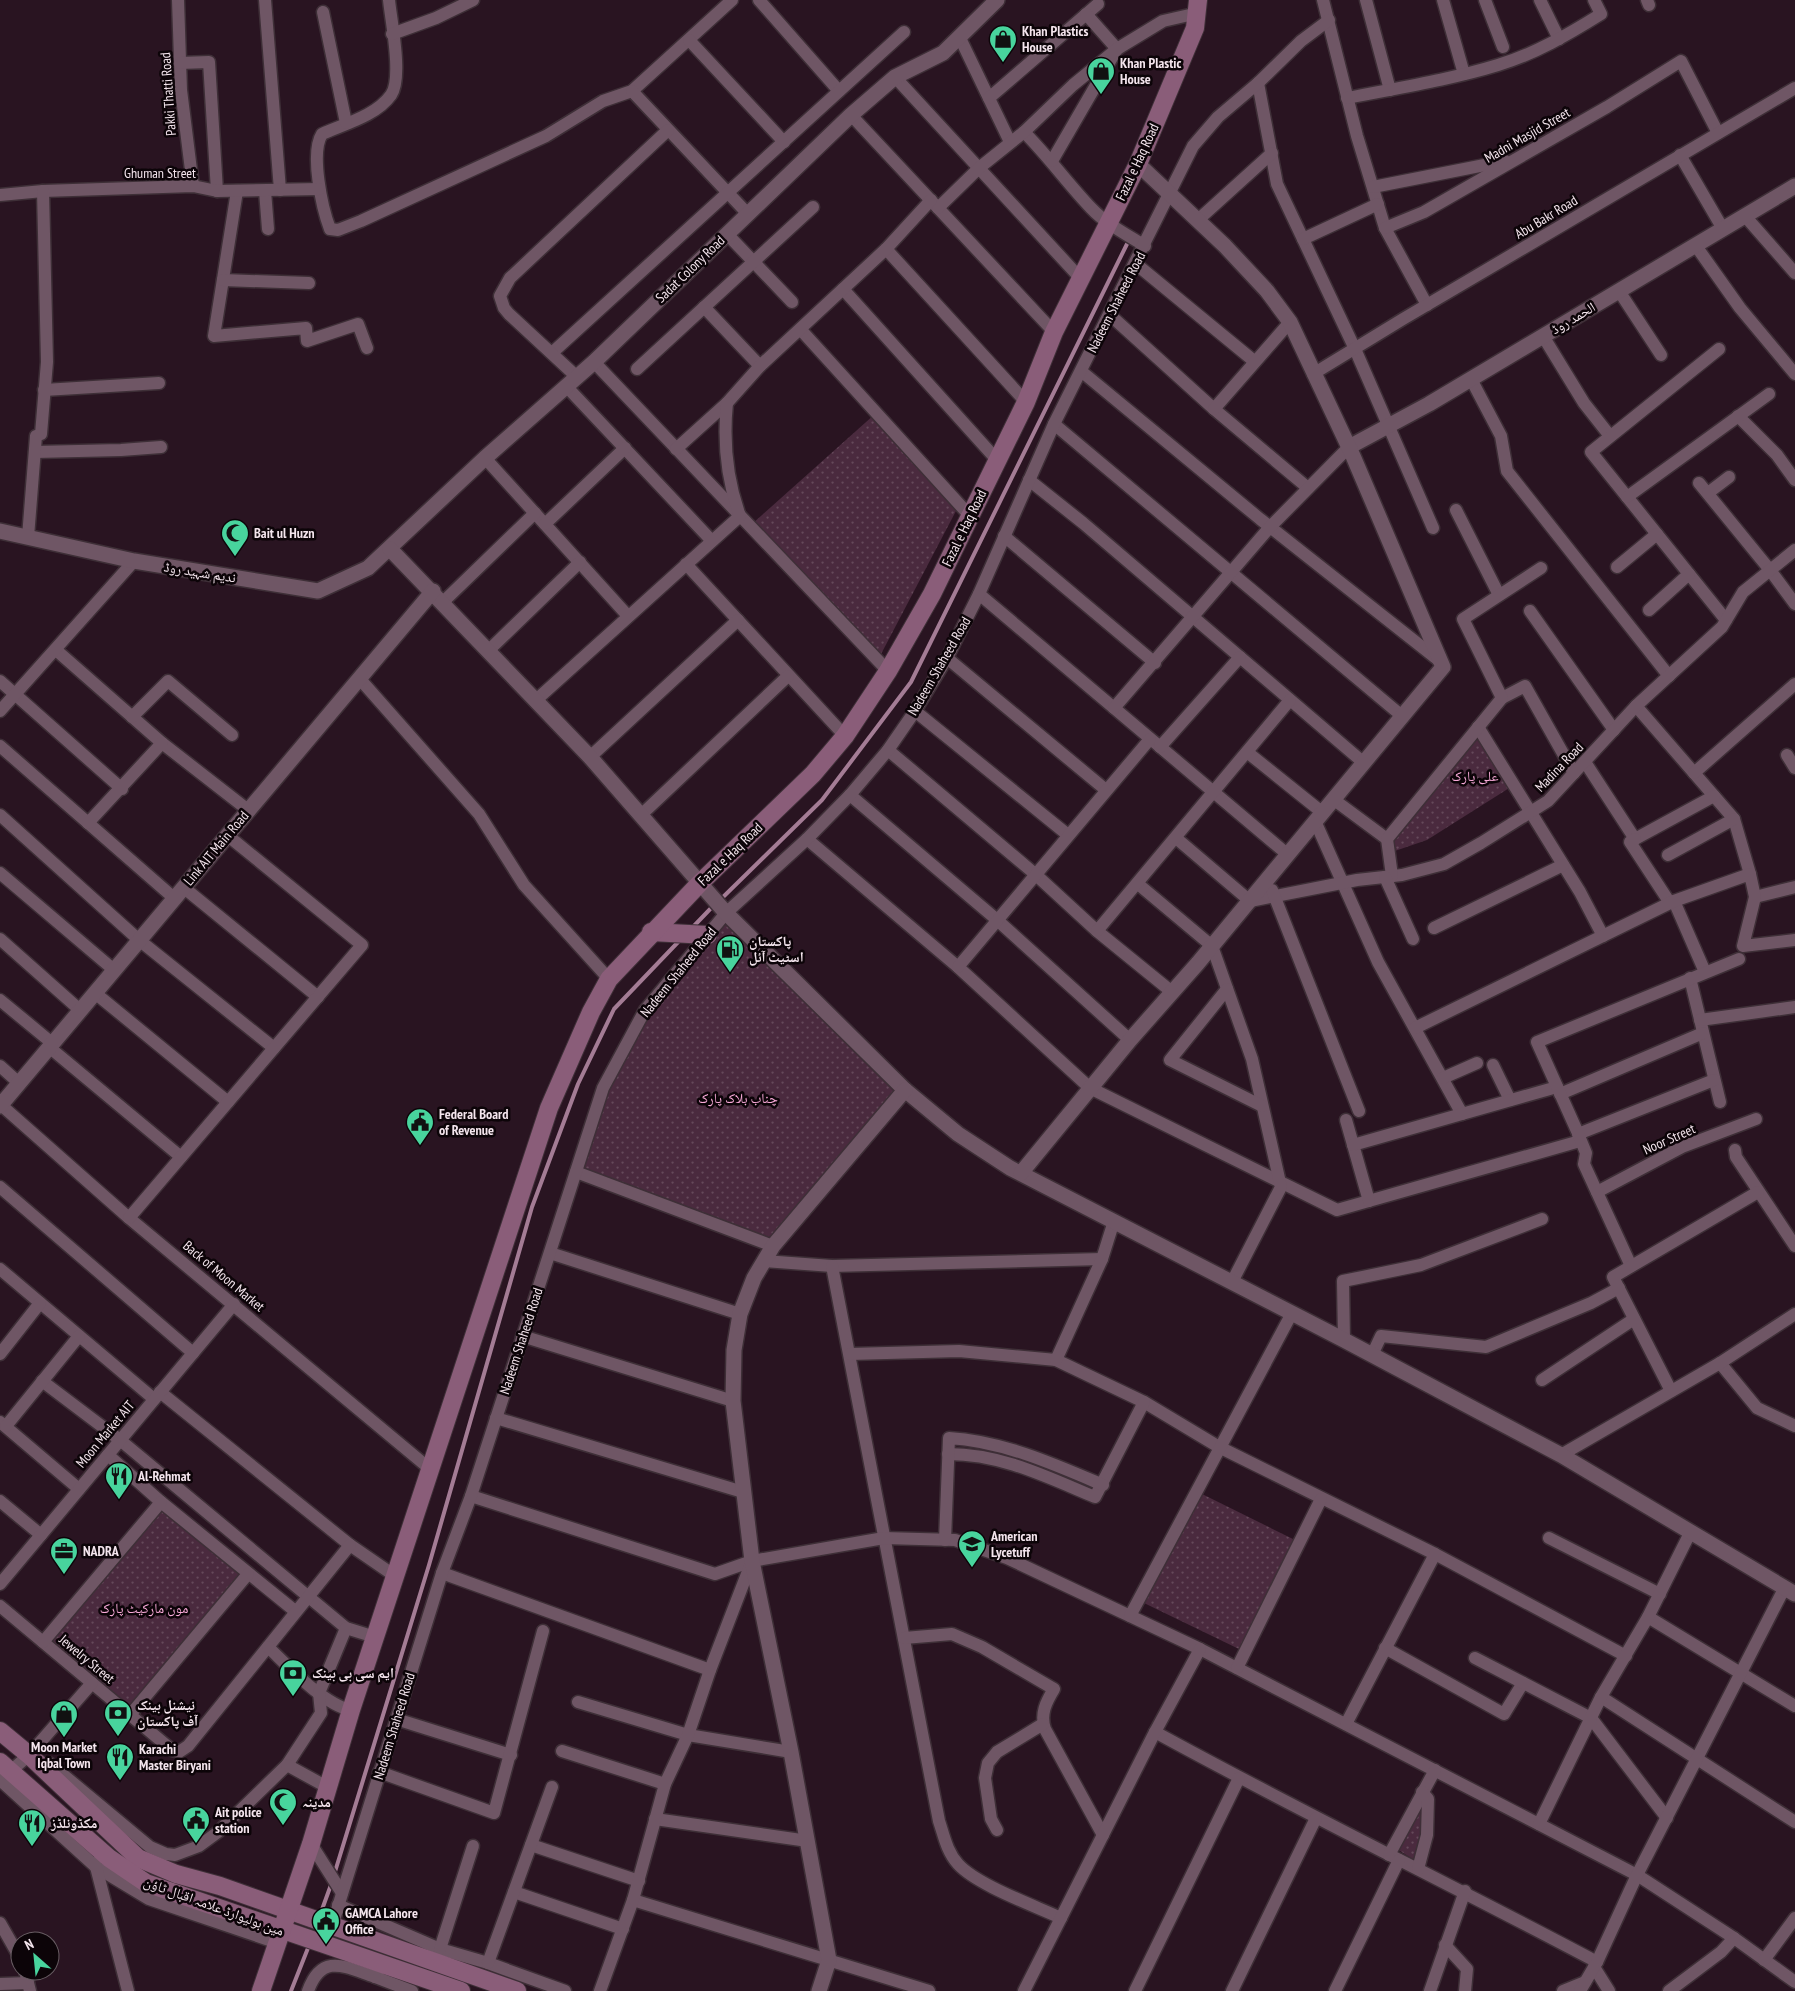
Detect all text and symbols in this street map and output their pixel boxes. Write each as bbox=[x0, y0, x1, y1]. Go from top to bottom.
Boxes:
place label: Khan Plastics House bbox=[1022, 22, 1088, 56]
shop icon: Khan Plastics House bbox=[988, 24, 1018, 63]
street label: Pakki Thatti Road bbox=[156, 52, 180, 136]
place label: Khan Plastic House bbox=[1120, 54, 1181, 88]
shop icon: Khan Plastic House bbox=[1086, 56, 1116, 95]
street label: Madni Masjid Street bbox=[1481, 103, 1573, 167]
street label: Fazal e Haq Road bbox=[1111, 121, 1163, 203]
street label: Ghuman Street bbox=[124, 164, 196, 182]
street label: Abu Bakr Road bbox=[1511, 191, 1581, 243]
street label: Sadat Colony Road bbox=[652, 232, 728, 306]
street label: Nadeem Shaheed Road bbox=[1083, 248, 1149, 356]
street label: الحمد روڈ bbox=[1547, 298, 1599, 338]
street label: Fazal e Haq Road bbox=[938, 487, 990, 569]
mosque icon: Bait ul Huzn bbox=[220, 518, 250, 557]
place label: Bait ul Huzn bbox=[254, 524, 315, 542]
street label: ندیم شہید روڈ bbox=[162, 557, 237, 588]
street label: Nadeem Shaheed Road bbox=[903, 613, 975, 719]
street label: Madina Road bbox=[1531, 738, 1587, 796]
park label: علی پارک bbox=[1452, 767, 1498, 785]
street label: Link AIT Main Road bbox=[180, 807, 252, 889]
street label: Fazal e Haq Road bbox=[694, 819, 766, 889]
street label: Nadeem Shaheed Road bbox=[636, 923, 720, 1021]
place label: پاکستان اسٹیٹ آئل bbox=[749, 932, 804, 966]
fuel station icon: پاکستان اسٹیٹ آئل bbox=[715, 934, 745, 973]
park label: چناب بلاک پارک bbox=[698, 1089, 778, 1107]
place label: Federal Board of Revenue bbox=[439, 1105, 508, 1139]
public building icon: Federal Board of Revenue bbox=[405, 1107, 435, 1146]
street label: Noor Street bbox=[1640, 1119, 1698, 1158]
street label: Back of Moon Market bbox=[179, 1237, 269, 1315]
street label: Nadeem Shaheed Road bbox=[495, 1285, 547, 1397]
street label: Moon Market AIT bbox=[72, 1396, 139, 1471]
restaurant icon: Al-Rehmat bbox=[104, 1461, 134, 1500]
place label: Al-Rehmat bbox=[137, 1467, 191, 1485]
place label: American Lycetuff bbox=[990, 1527, 1038, 1561]
school or university icon: American Lycetuff bbox=[957, 1529, 987, 1568]
office icon: NADRA bbox=[49, 1536, 79, 1575]
place label: NADRA bbox=[83, 1542, 120, 1560]
park label: مون مارکیٹ پارک bbox=[100, 1599, 188, 1617]
street label: Jewelry Street bbox=[55, 1630, 119, 1687]
bank icon: ایم سی بی بینک bbox=[278, 1658, 308, 1697]
place label: ایم سی بی بینک bbox=[312, 1664, 394, 1683]
street label: Nadeem Shaheed Road bbox=[369, 1670, 419, 1782]
place label: نیشنل بینک آف پاکستان bbox=[137, 1696, 198, 1730]
bank icon: نیشنل بینک آف پاکستان bbox=[103, 1698, 133, 1737]
shop icon: Moon Market Iqbal Town bbox=[49, 1699, 79, 1738]
place label: Moon Market Iqbal Town bbox=[31, 1738, 97, 1772]
place label: Karachi Master Biryani bbox=[139, 1740, 211, 1774]
restaurant icon: Karachi Master Biryani bbox=[105, 1742, 135, 1781]
mosque icon: مدینہ bbox=[268, 1787, 298, 1826]
place label: مدینہ bbox=[302, 1793, 331, 1811]
place label: Ait police station bbox=[214, 1803, 262, 1837]
public building icon: Ait police station bbox=[181, 1805, 211, 1844]
restaurant icon: مکڈونلڈز bbox=[17, 1808, 47, 1847]
place label: مکڈونلڈز bbox=[50, 1814, 97, 1832]
street label: مین بولیوارڈ علامہ اقبال ٹاؤن bbox=[142, 1872, 286, 1940]
place label: GAMCA Lahore Office bbox=[345, 1904, 418, 1938]
public building icon: GAMCA Lahore Office bbox=[311, 1906, 341, 1945]
north arrow bbox=[10, 1931, 60, 1981]
text: N bbox=[22, 1935, 37, 1954]

